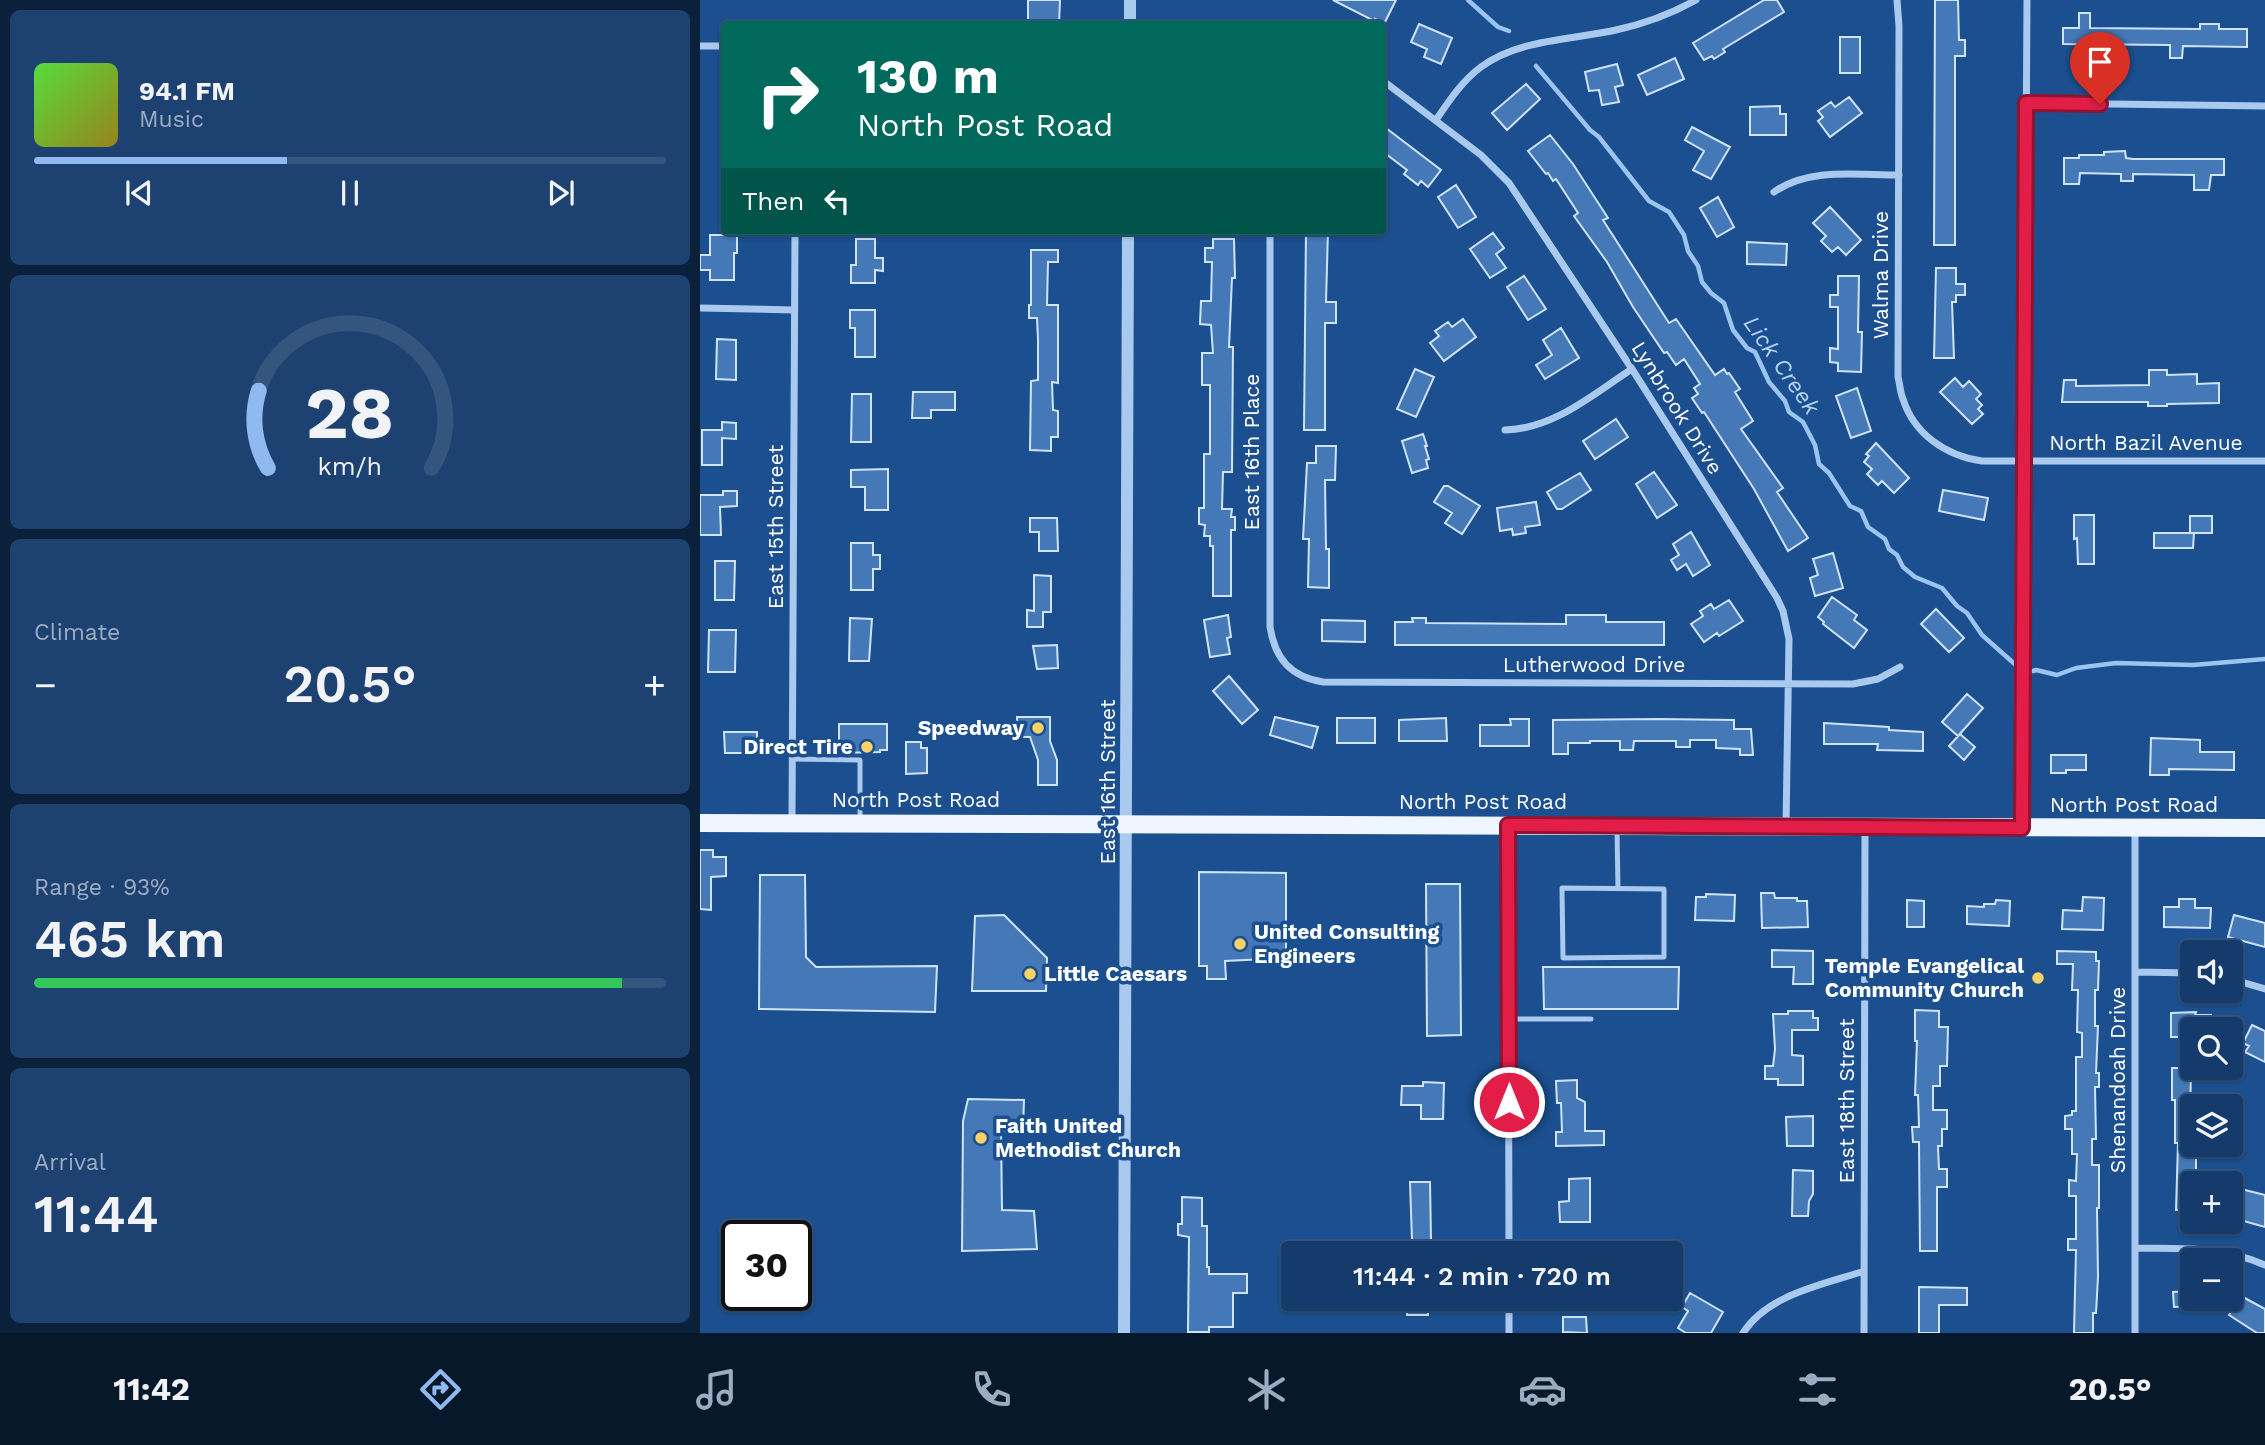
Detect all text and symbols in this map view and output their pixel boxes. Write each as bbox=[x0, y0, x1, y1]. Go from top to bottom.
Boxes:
pin bbox=[2070, 32, 2130, 104]
icon: arrive bbox=[2081, 43, 2119, 81]
text: 130 m bbox=[857, 47, 999, 105]
icon: right bbox=[742, 49, 833, 140]
text: 94.1 FM bbox=[139, 76, 235, 106]
text: Music bbox=[139, 106, 204, 133]
text: North Post Road bbox=[857, 106, 1113, 144]
icon: previous bbox=[120, 174, 158, 212]
icon: pause bbox=[331, 174, 369, 212]
icon: next bbox=[542, 174, 580, 212]
icon: left bbox=[818, 182, 856, 220]
text: Then bbox=[742, 186, 804, 216]
street label: Walma Drive bbox=[1868, 211, 1893, 339]
water label: Lick Creek bbox=[1738, 311, 1826, 421]
street label: Lynbrook Drive bbox=[1627, 337, 1728, 479]
text: 28 bbox=[305, 370, 395, 456]
street label: East 16th Place bbox=[1239, 374, 1264, 530]
street label: North Bazil Avenue bbox=[2049, 430, 2243, 455]
street label: East 15th Street bbox=[763, 445, 788, 609]
text: km/h bbox=[318, 452, 382, 481]
text: Climate bbox=[34, 619, 120, 646]
street label: Lutherwood Drive bbox=[1503, 652, 1685, 677]
text: 20.5° bbox=[284, 654, 416, 715]
text: − bbox=[34, 663, 57, 707]
text: + bbox=[643, 663, 666, 707]
street label: East 16th Street bbox=[1095, 699, 1120, 865]
place label: Speedway bbox=[918, 715, 1024, 740]
marker: Speedway bbox=[1030, 720, 1046, 736]
place label: Direct Tire bbox=[743, 734, 853, 759]
marker: Direct Tire bbox=[859, 739, 875, 755]
street label: North Post Road bbox=[832, 787, 1000, 812]
street label: North Post Road bbox=[1399, 789, 1567, 814]
street label: North Post Road bbox=[2050, 792, 2218, 817]
text: Range · 93% bbox=[34, 874, 170, 901]
text: 465 km bbox=[34, 909, 225, 970]
place label: United Consulting Engineers bbox=[1254, 919, 1439, 968]
marker: United Consulting Engineers bbox=[1232, 936, 1248, 952]
map controls bbox=[2180, 940, 2243, 1311]
button: sound bbox=[2180, 940, 2243, 1003]
place label: Temple Evangelical Community Church bbox=[1825, 953, 2024, 1002]
place label: Little Caesars bbox=[1044, 961, 1187, 986]
marker: Little Caesars bbox=[1022, 966, 1038, 982]
marker: Temple Evangelical Community Church bbox=[2030, 970, 2046, 986]
street label: Shenandoah Drive bbox=[2105, 987, 2130, 1173]
button: search bbox=[2180, 1017, 2243, 1080]
street label: East 18th Street bbox=[1834, 1018, 1859, 1184]
position arrow bbox=[1472, 1065, 1546, 1139]
button: layers bbox=[2180, 1094, 2243, 1157]
place label: Faith United Methodist Church bbox=[995, 1113, 1181, 1162]
marker: Faith United Methodist Church bbox=[973, 1130, 989, 1146]
text: Arrival bbox=[34, 1149, 106, 1176]
button: + bbox=[2180, 1171, 2243, 1234]
text: 11:44 bbox=[34, 1184, 159, 1245]
speed limit sign: 30 bbox=[721, 1220, 812, 1311]
button: − bbox=[2180, 1248, 2243, 1311]
text: 11:44 · 2 min · 720 m bbox=[1353, 1261, 1611, 1291]
icon: directions bbox=[416, 1365, 465, 1414]
icon: music bbox=[692, 1365, 741, 1414]
icon: phone bbox=[967, 1365, 1016, 1414]
icon: climate bbox=[1242, 1365, 1291, 1414]
icon: car bbox=[1518, 1365, 1567, 1414]
icon: filters bbox=[1793, 1365, 1842, 1414]
text: 11:42 bbox=[113, 1370, 190, 1408]
text: 20.5° bbox=[2069, 1370, 2152, 1408]

